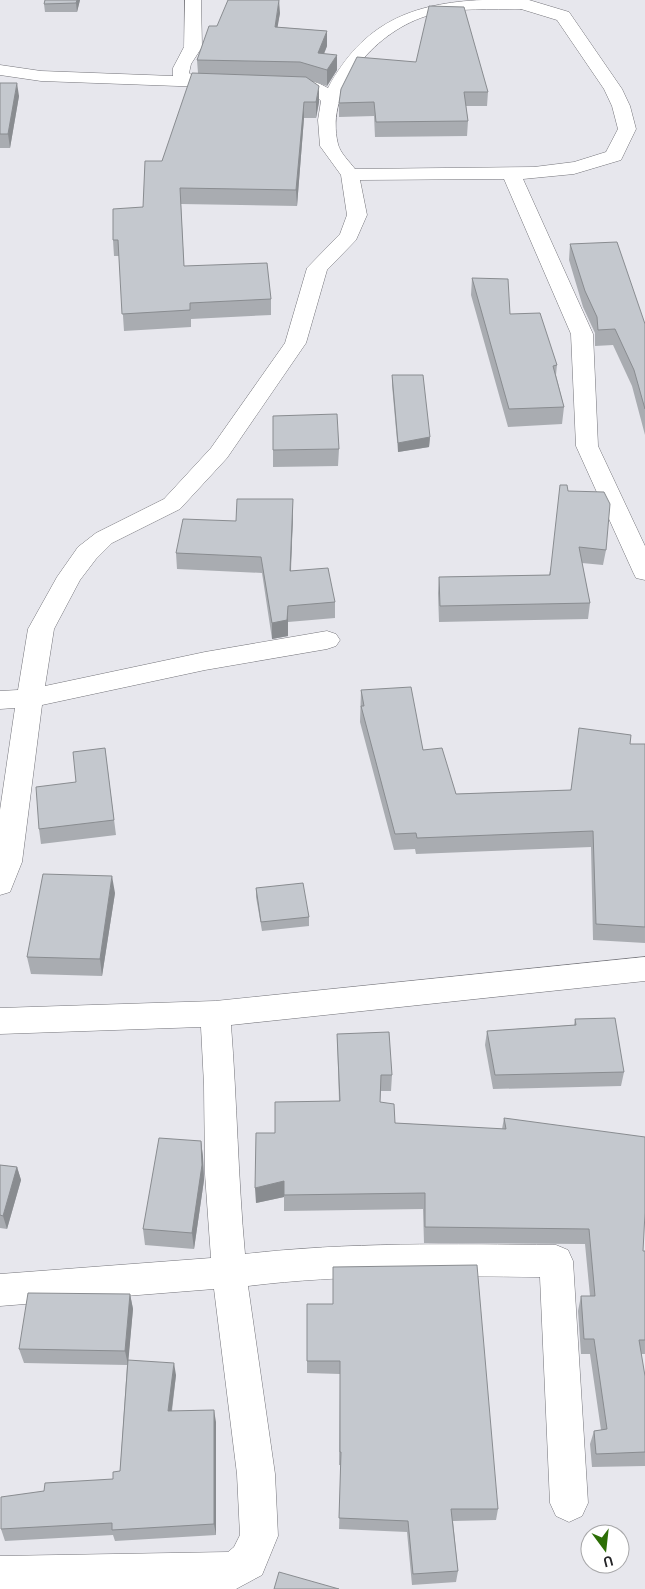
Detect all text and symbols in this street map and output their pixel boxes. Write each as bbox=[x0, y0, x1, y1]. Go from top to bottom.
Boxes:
north arrow bbox=[580, 1524, 630, 1574]
text: U bbox=[601, 1552, 615, 1571]

